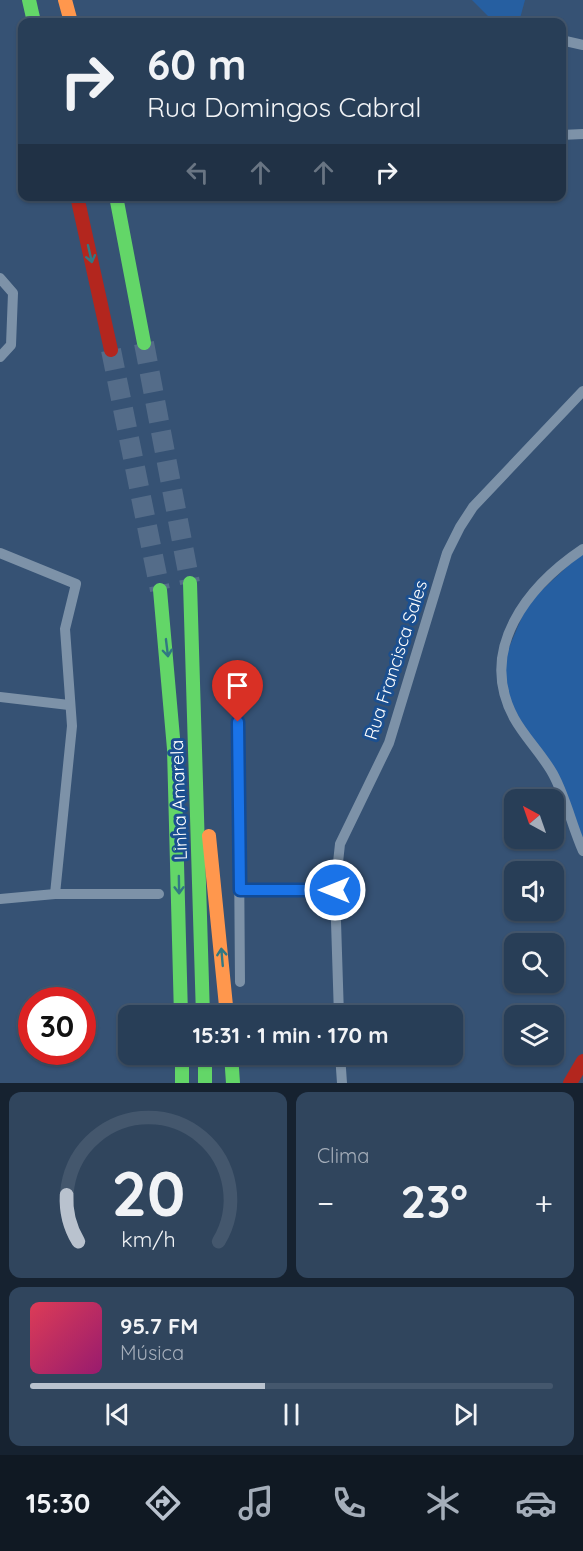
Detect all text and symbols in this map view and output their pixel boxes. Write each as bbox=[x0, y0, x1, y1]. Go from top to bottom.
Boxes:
text: 60 m bbox=[147, 38, 247, 91]
icon: right bbox=[48, 42, 126, 120]
text: Rua Domingos Cabral bbox=[147, 90, 422, 124]
icon: left bbox=[181, 156, 214, 189]
icon: ahead bbox=[244, 156, 277, 189]
icon: ahead bbox=[307, 156, 340, 189]
icon: right bbox=[370, 156, 403, 189]
one-way arrow bbox=[84, 244, 96, 263]
street label: Rua Francisca Sales bbox=[359, 577, 432, 743]
one-way arrow bbox=[161, 638, 172, 658]
pin bbox=[212, 660, 263, 722]
icon: arrive bbox=[221, 669, 254, 702]
street label: Linha Amarela bbox=[165, 739, 192, 861]
north arrow bbox=[504, 789, 564, 849]
map controls bbox=[504, 789, 564, 1065]
position arrow bbox=[303, 858, 367, 922]
button: sound bbox=[504, 861, 564, 921]
one-way arrow bbox=[173, 874, 185, 894]
button: search bbox=[504, 933, 564, 993]
one-way arrow bbox=[216, 948, 227, 968]
speed limit sign: 30 bbox=[18, 987, 96, 1065]
button: layers bbox=[504, 1005, 564, 1065]
text: 15:31 · 1 min · 170 m bbox=[193, 1021, 388, 1049]
text: Clima bbox=[317, 1143, 369, 1168]
text: 20 bbox=[111, 1154, 185, 1232]
text: 23° bbox=[401, 1173, 468, 1229]
text: − bbox=[317, 1182, 334, 1223]
text: + bbox=[534, 1182, 553, 1223]
text: km/h bbox=[121, 1226, 175, 1252]
text: 95.7 FM bbox=[120, 1312, 198, 1340]
text: Música bbox=[120, 1340, 184, 1365]
icon: previous bbox=[101, 1398, 134, 1431]
icon: pause bbox=[275, 1398, 308, 1431]
icon: next bbox=[449, 1398, 482, 1431]
icon: directions bbox=[142, 1482, 184, 1524]
icon: music bbox=[235, 1482, 277, 1524]
icon: phone bbox=[328, 1482, 370, 1524]
icon: climate bbox=[422, 1482, 464, 1524]
icon: car bbox=[515, 1482, 557, 1524]
text: 15:30 bbox=[26, 1486, 90, 1520]

